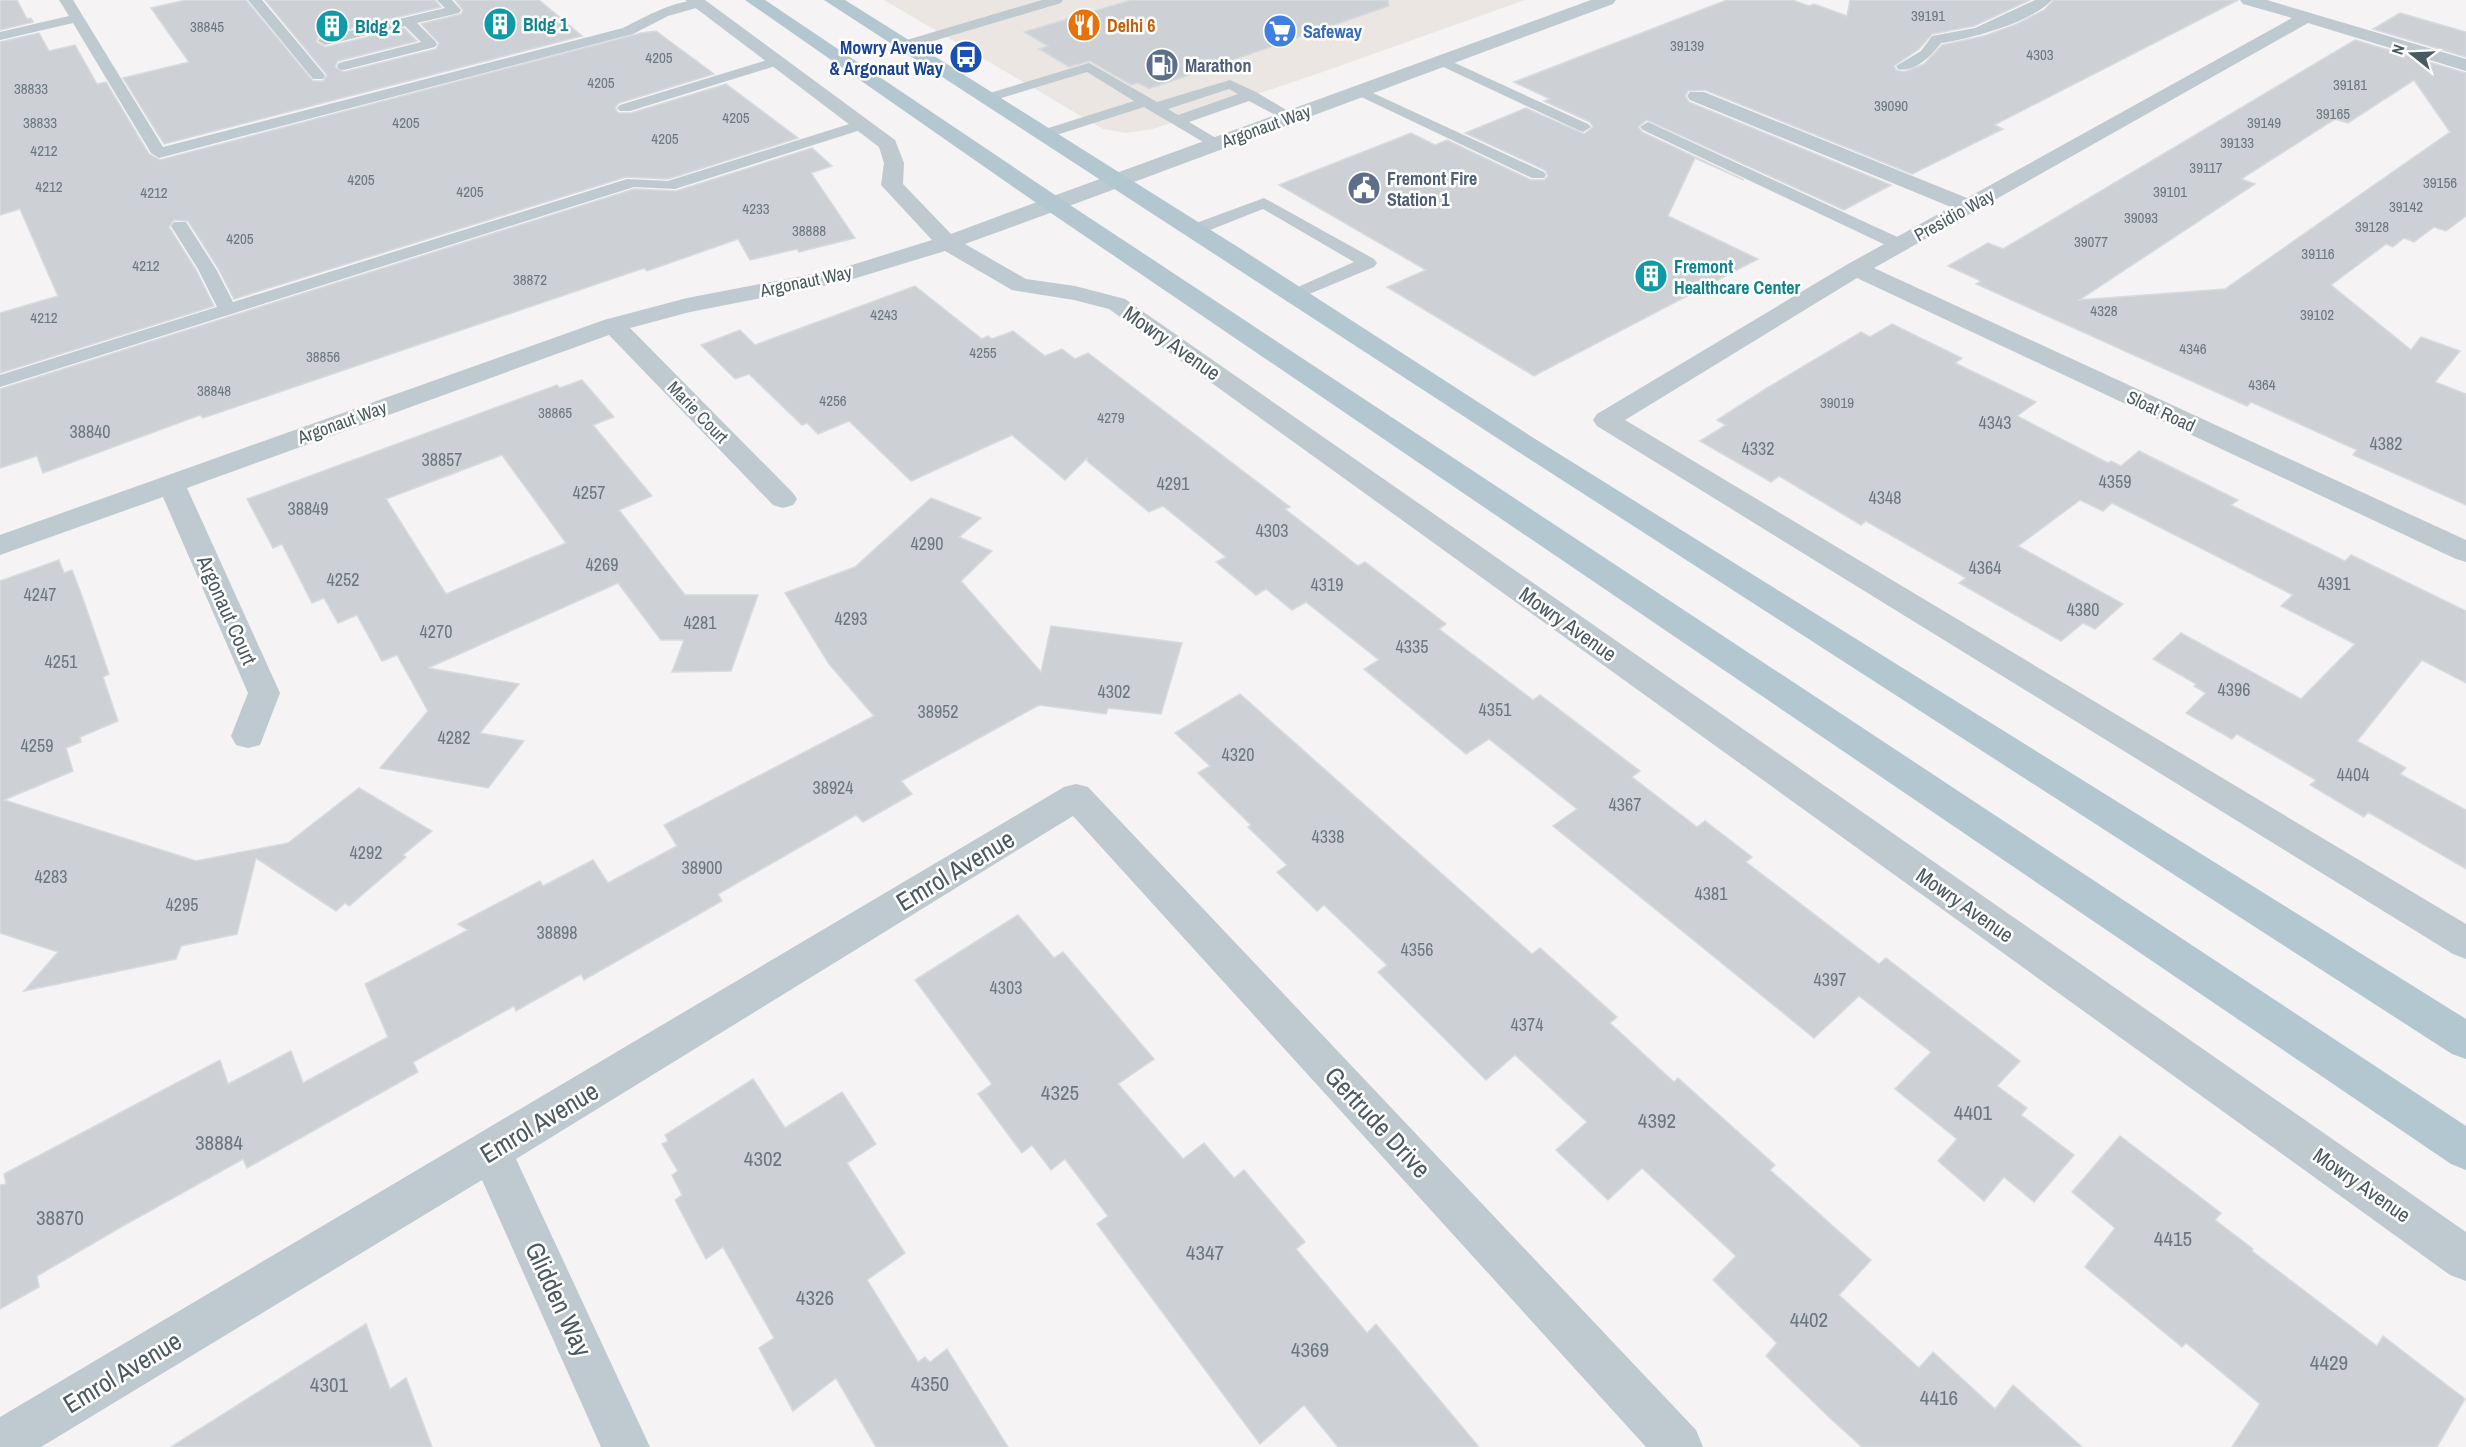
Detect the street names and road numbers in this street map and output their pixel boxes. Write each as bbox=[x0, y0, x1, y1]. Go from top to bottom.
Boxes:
street label: Argonaut Way bbox=[1217, 98, 1315, 154]
street label: Presidio Way bbox=[1909, 182, 1999, 247]
street label: Argonaut Way bbox=[757, 259, 855, 303]
street label: Mowry Avenue bbox=[1118, 299, 1226, 387]
street label: Marie Court bbox=[662, 375, 734, 449]
street label: Sloat Road bbox=[2123, 384, 2199, 438]
street label: Argonaut Way bbox=[293, 394, 391, 450]
street label: Argonaut Court bbox=[190, 550, 264, 669]
street label: Mowry Avenue bbox=[1514, 580, 1622, 668]
street label: Emrol Avenue bbox=[889, 821, 1021, 919]
street label: Mowry Avenue bbox=[1911, 861, 2019, 949]
street label: Gertrude Drive bbox=[1317, 1059, 1439, 1185]
street label: Emrol Avenue bbox=[473, 1073, 605, 1171]
street label: Mowry Avenue bbox=[2308, 1141, 2416, 1229]
street label: Glidden Way bbox=[517, 1236, 601, 1362]
street label: Emrol Avenue bbox=[56, 1323, 188, 1421]

